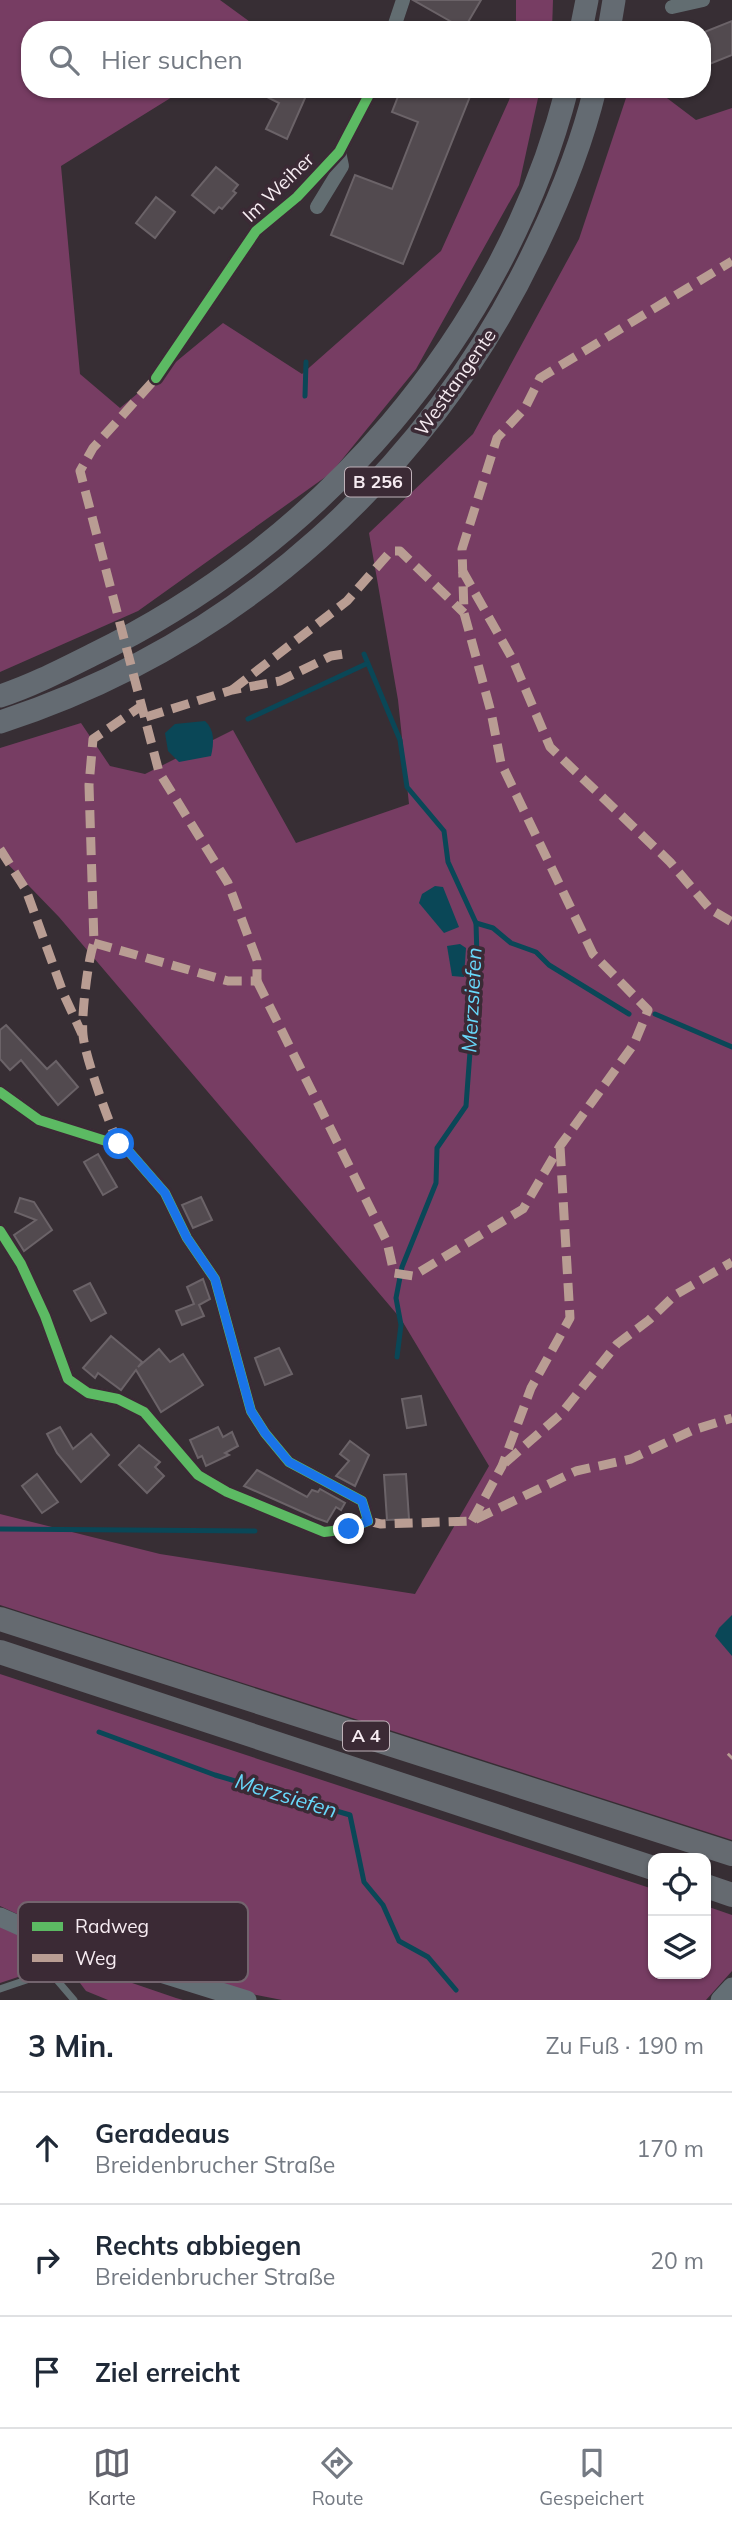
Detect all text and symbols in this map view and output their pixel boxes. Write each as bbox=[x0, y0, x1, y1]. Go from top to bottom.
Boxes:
search box bbox=[21, 21, 711, 98]
icon: search bbox=[45, 41, 83, 79]
text: Hier suchen bbox=[101, 43, 243, 76]
street label: Im Weiher bbox=[237, 147, 319, 227]
street label: Westtangente bbox=[409, 324, 501, 440]
road number: B 256 bbox=[345, 468, 411, 496]
water label: Merzsiefen bbox=[455, 947, 487, 1053]
route start bbox=[103, 1128, 134, 1159]
route end bbox=[333, 1513, 364, 1544]
road number: A 4 bbox=[343, 1722, 389, 1750]
water label: Merzsiefen bbox=[232, 1767, 340, 1823]
map controls bbox=[648, 1853, 711, 1979]
button: locate bbox=[648, 1853, 711, 1916]
legend bbox=[18, 1902, 248, 1982]
text: Radweg bbox=[75, 1914, 149, 1938]
button: layers bbox=[648, 1916, 711, 1979]
text: Weg bbox=[75, 1946, 117, 1970]
text: 3 Min. bbox=[28, 2027, 114, 2065]
text: Zu Fuß · 190 m bbox=[546, 2031, 704, 2060]
text: Geradeaus bbox=[95, 2117, 230, 2150]
icon: ahead bbox=[28, 2129, 66, 2167]
text: 170 m bbox=[636, 2134, 704, 2163]
text: Breidenbrucher Straße bbox=[95, 2150, 335, 2179]
text: Rechts abbiegen bbox=[95, 2229, 301, 2262]
icon: right bbox=[28, 2241, 66, 2279]
text: 20 m bbox=[650, 2246, 704, 2275]
text: Breidenbrucher Straße bbox=[95, 2262, 335, 2291]
icon: arrive bbox=[28, 2353, 66, 2391]
text: Ziel erreicht bbox=[95, 2356, 240, 2389]
tab: Karte bbox=[88, 2444, 136, 2510]
tab: Route bbox=[312, 2444, 363, 2510]
tab: Gespeichert bbox=[539, 2444, 644, 2510]

